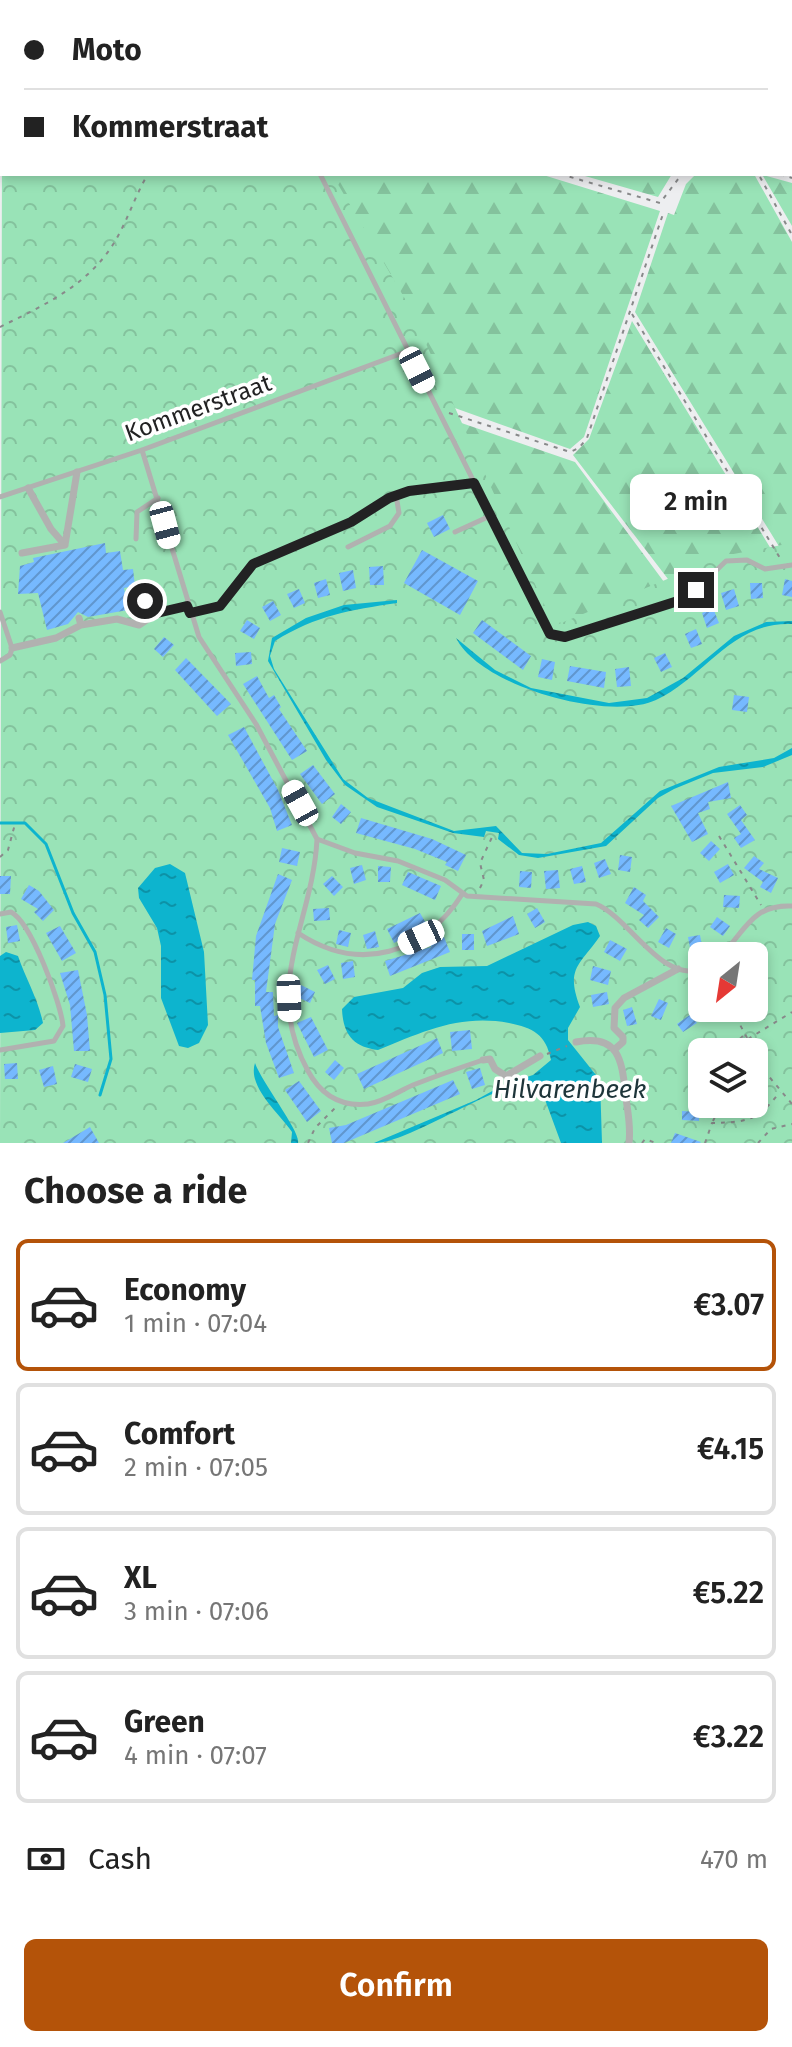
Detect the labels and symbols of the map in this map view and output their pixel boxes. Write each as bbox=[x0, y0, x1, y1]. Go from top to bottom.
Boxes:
car bbox=[395, 343, 439, 397]
street label: Kommerstraat bbox=[121, 368, 275, 447]
callout: 2 min bbox=[630, 474, 762, 530]
car bbox=[147, 499, 183, 551]
route end bbox=[678, 572, 714, 608]
route start bbox=[127, 583, 163, 619]
car bbox=[278, 776, 322, 830]
car bbox=[394, 916, 448, 958]
north arrow bbox=[688, 942, 768, 1022]
car bbox=[276, 974, 302, 1022]
water label: Hilvarenbeek bbox=[494, 1074, 646, 1105]

